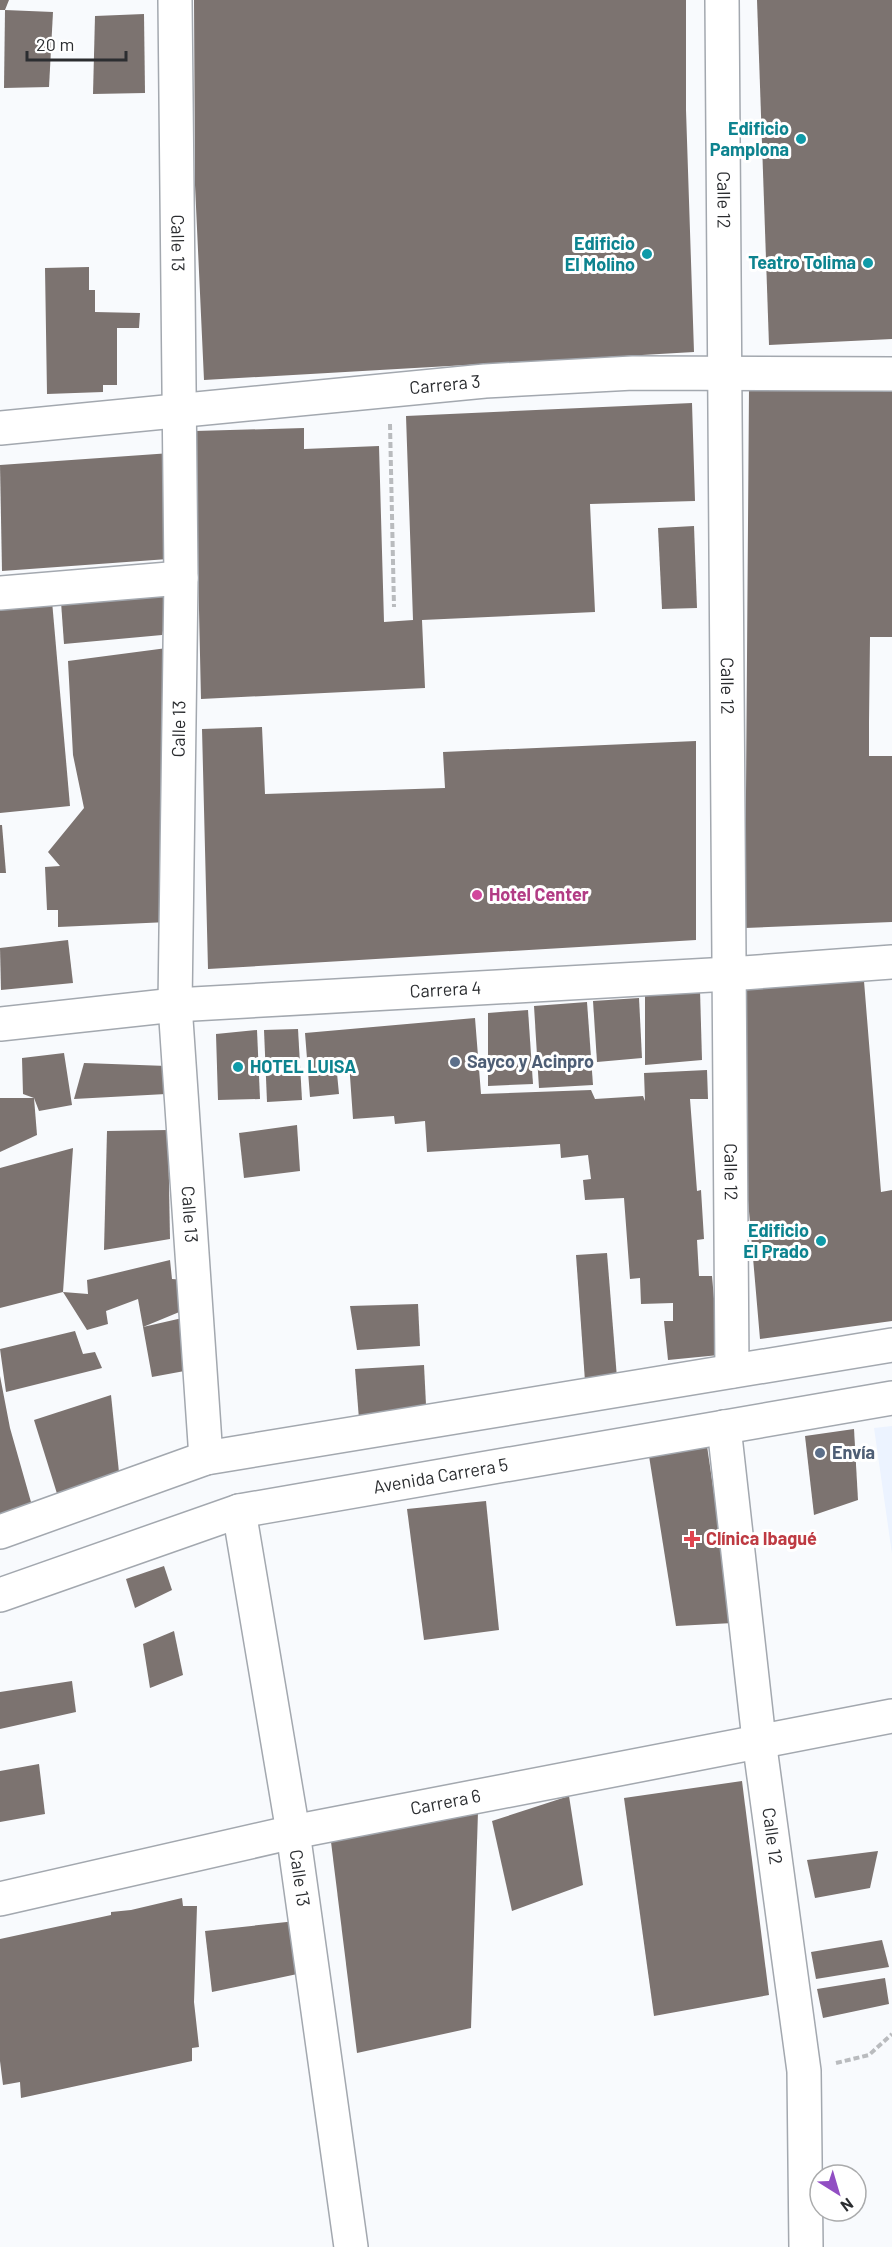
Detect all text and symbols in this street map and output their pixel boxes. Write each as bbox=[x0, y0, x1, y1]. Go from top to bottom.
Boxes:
scale bar bbox=[27, 24, 126, 62]
text: 20 m bbox=[36, 33, 74, 55]
place label: Edificio Pamplona bbox=[710, 117, 789, 160]
marker: Edificio Pamplona bbox=[794, 132, 808, 146]
street label: Calle 12 bbox=[713, 171, 736, 229]
street label: Calle 13 bbox=[167, 214, 190, 272]
place label: Edificio El Molino bbox=[565, 232, 635, 275]
marker: Edificio El Molino bbox=[640, 247, 654, 261]
place label: Teatro Tolima bbox=[748, 251, 856, 273]
marker: Teatro Tolima bbox=[861, 256, 875, 270]
street label: Carrera 3 bbox=[408, 370, 481, 398]
street label: Calle 12 bbox=[717, 657, 739, 715]
street label: Calle 13 bbox=[167, 700, 189, 758]
place label: Hotel Center bbox=[489, 883, 589, 905]
marker: Hotel Center bbox=[470, 888, 484, 902]
street label: Carrera 4 bbox=[409, 976, 482, 1002]
place label: Sayco y Acinpro bbox=[467, 1050, 594, 1072]
place label: HOTEL LUISA bbox=[250, 1055, 356, 1077]
marker: Sayco y Acinpro bbox=[448, 1055, 462, 1069]
marker: HOTEL LUISA bbox=[231, 1060, 245, 1074]
street label: Calle 12 bbox=[720, 1143, 743, 1201]
street label: Calle 13 bbox=[177, 1185, 203, 1244]
place label: Edificio El Prado bbox=[743, 1219, 809, 1262]
marker: Edificio El Prado bbox=[814, 1234, 828, 1248]
place label: Envía bbox=[832, 1441, 875, 1463]
marker: Envía bbox=[813, 1446, 827, 1460]
street label: Avenida Carrera 5 bbox=[371, 1453, 510, 1498]
place label: Clínica Ibagué bbox=[706, 1527, 817, 1549]
marker: Clínica Ibagué bbox=[683, 1530, 701, 1548]
street label: Carrera 6 bbox=[408, 1784, 482, 1819]
street label: Calle 12 bbox=[758, 1806, 788, 1866]
street label: Calle 13 bbox=[286, 1848, 315, 1908]
north arrow bbox=[808, 2163, 868, 2223]
text: N bbox=[837, 2195, 857, 2216]

